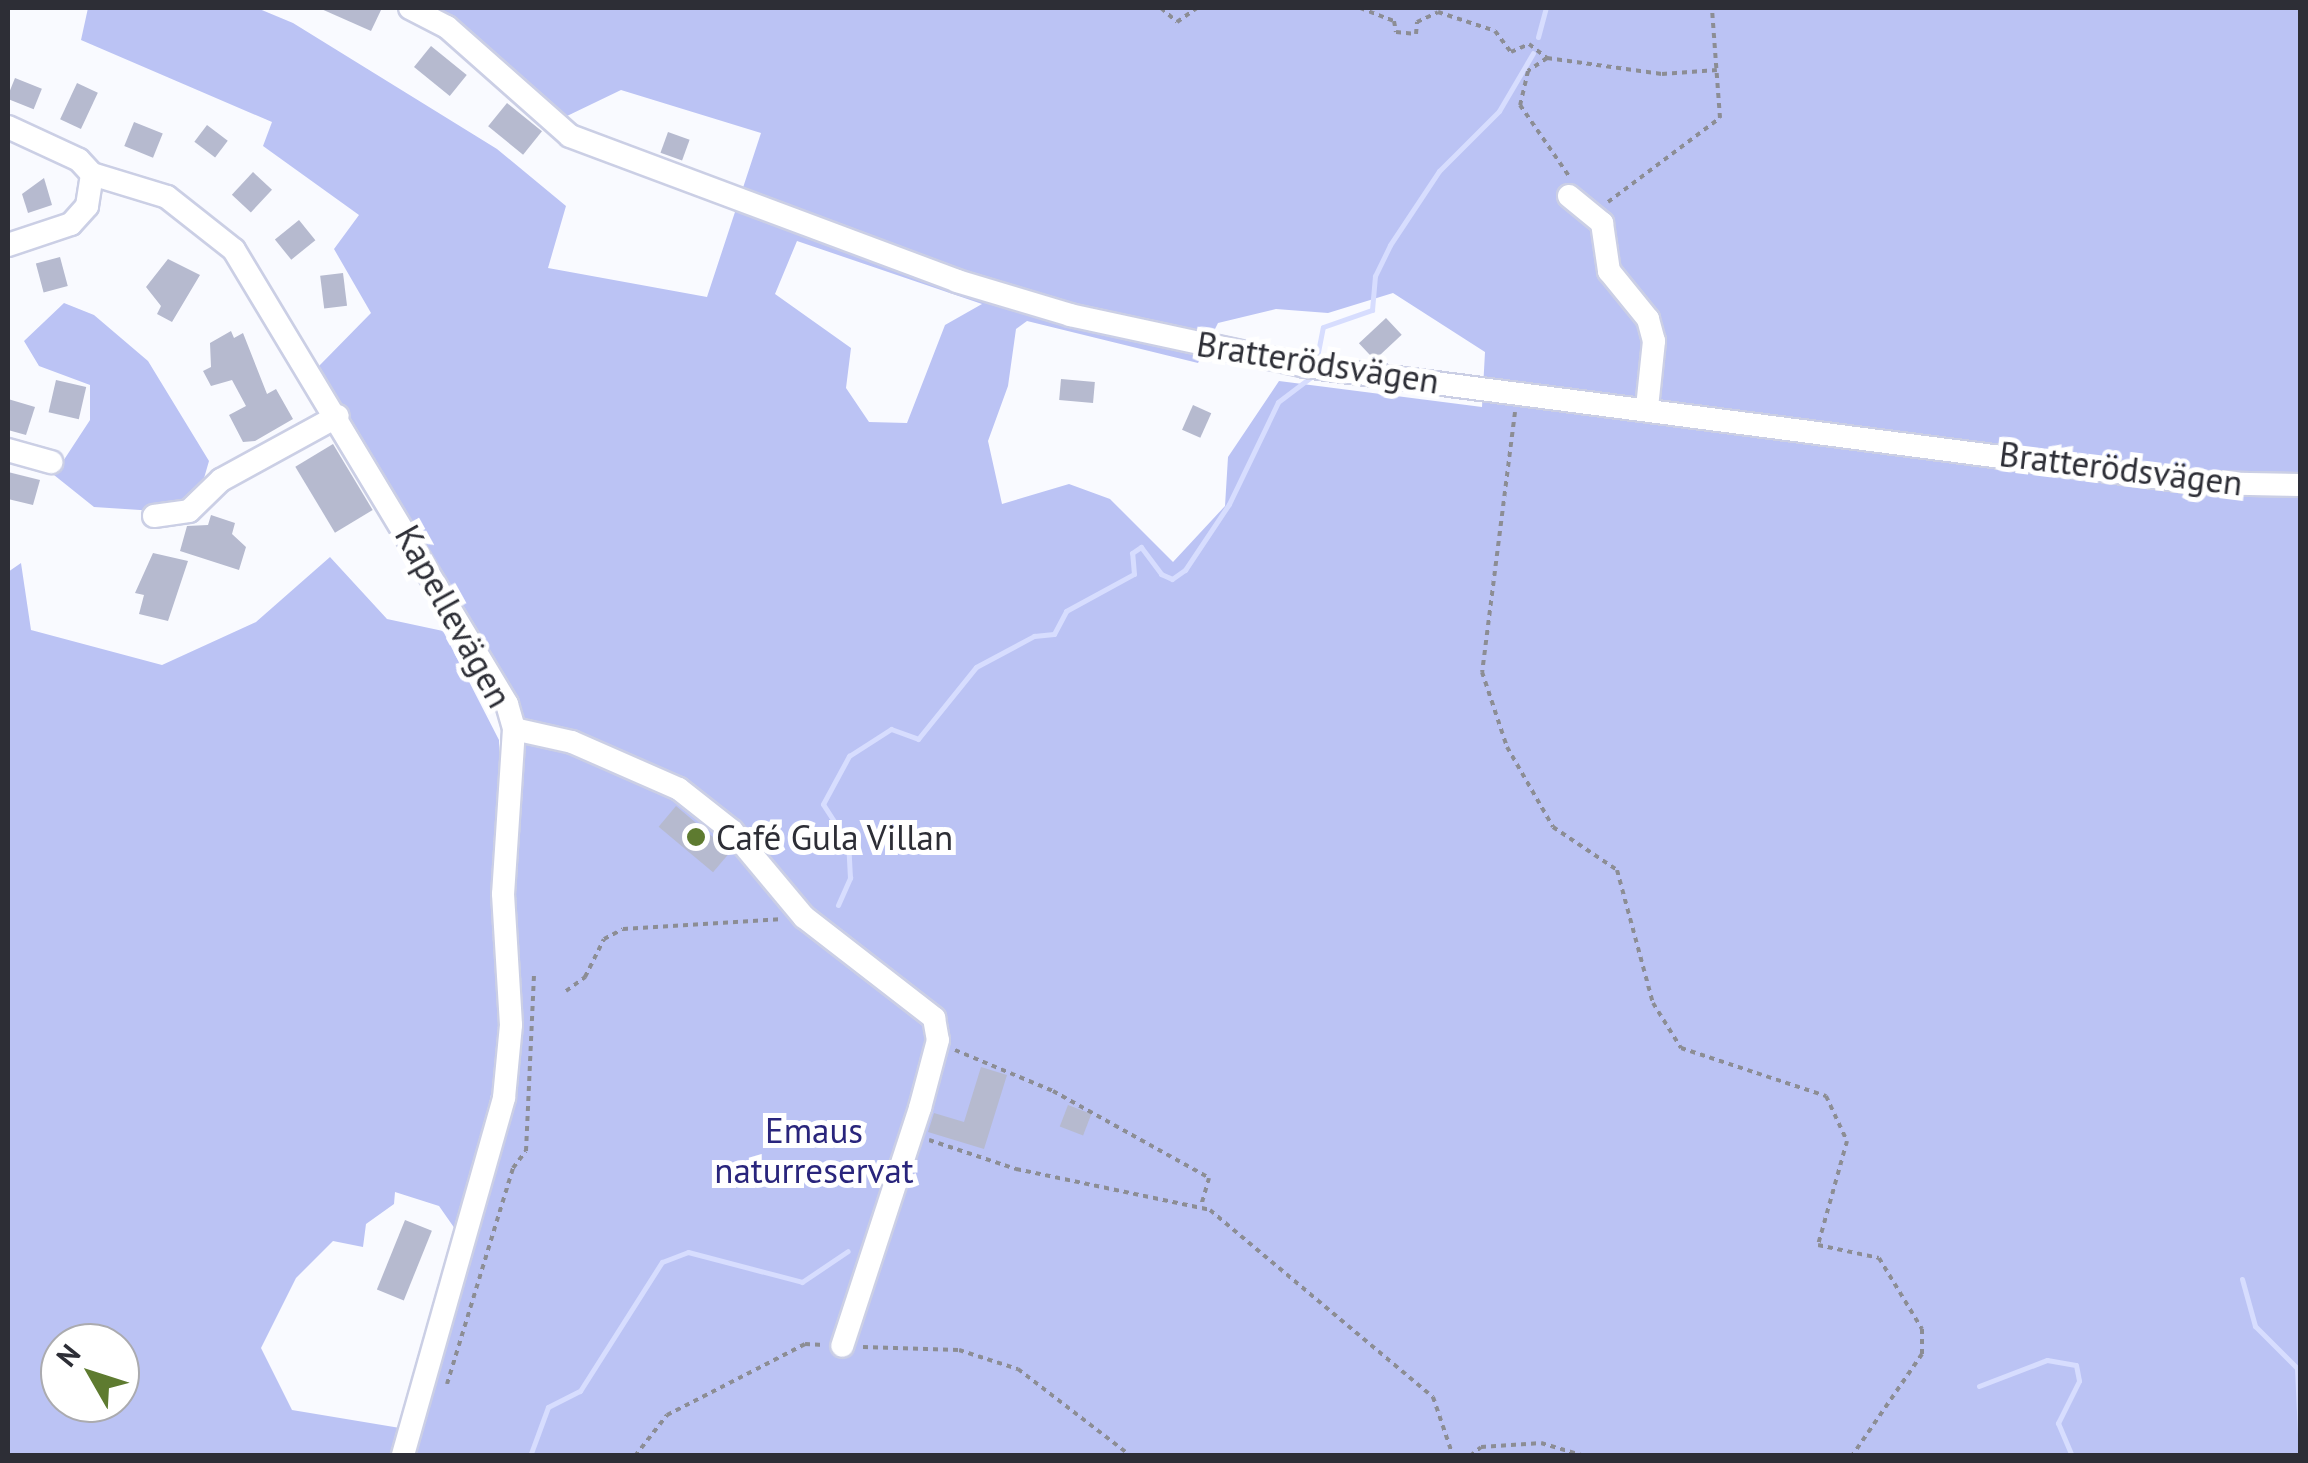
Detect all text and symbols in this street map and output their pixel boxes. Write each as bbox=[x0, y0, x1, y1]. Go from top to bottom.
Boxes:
street label: Bratterödsvägen bbox=[1194, 322, 1442, 402]
street label: Bratterödsvägen bbox=[1997, 432, 2245, 504]
street label: Kapellevägen bbox=[387, 518, 521, 714]
place label: Café Gula Villan bbox=[716, 816, 954, 858]
marker: Café Gula Villan bbox=[685, 826, 707, 848]
park label: Emaus naturreservat bbox=[714, 1109, 914, 1191]
north arrow bbox=[40, 1323, 140, 1423]
text: N bbox=[48, 1336, 88, 1374]

